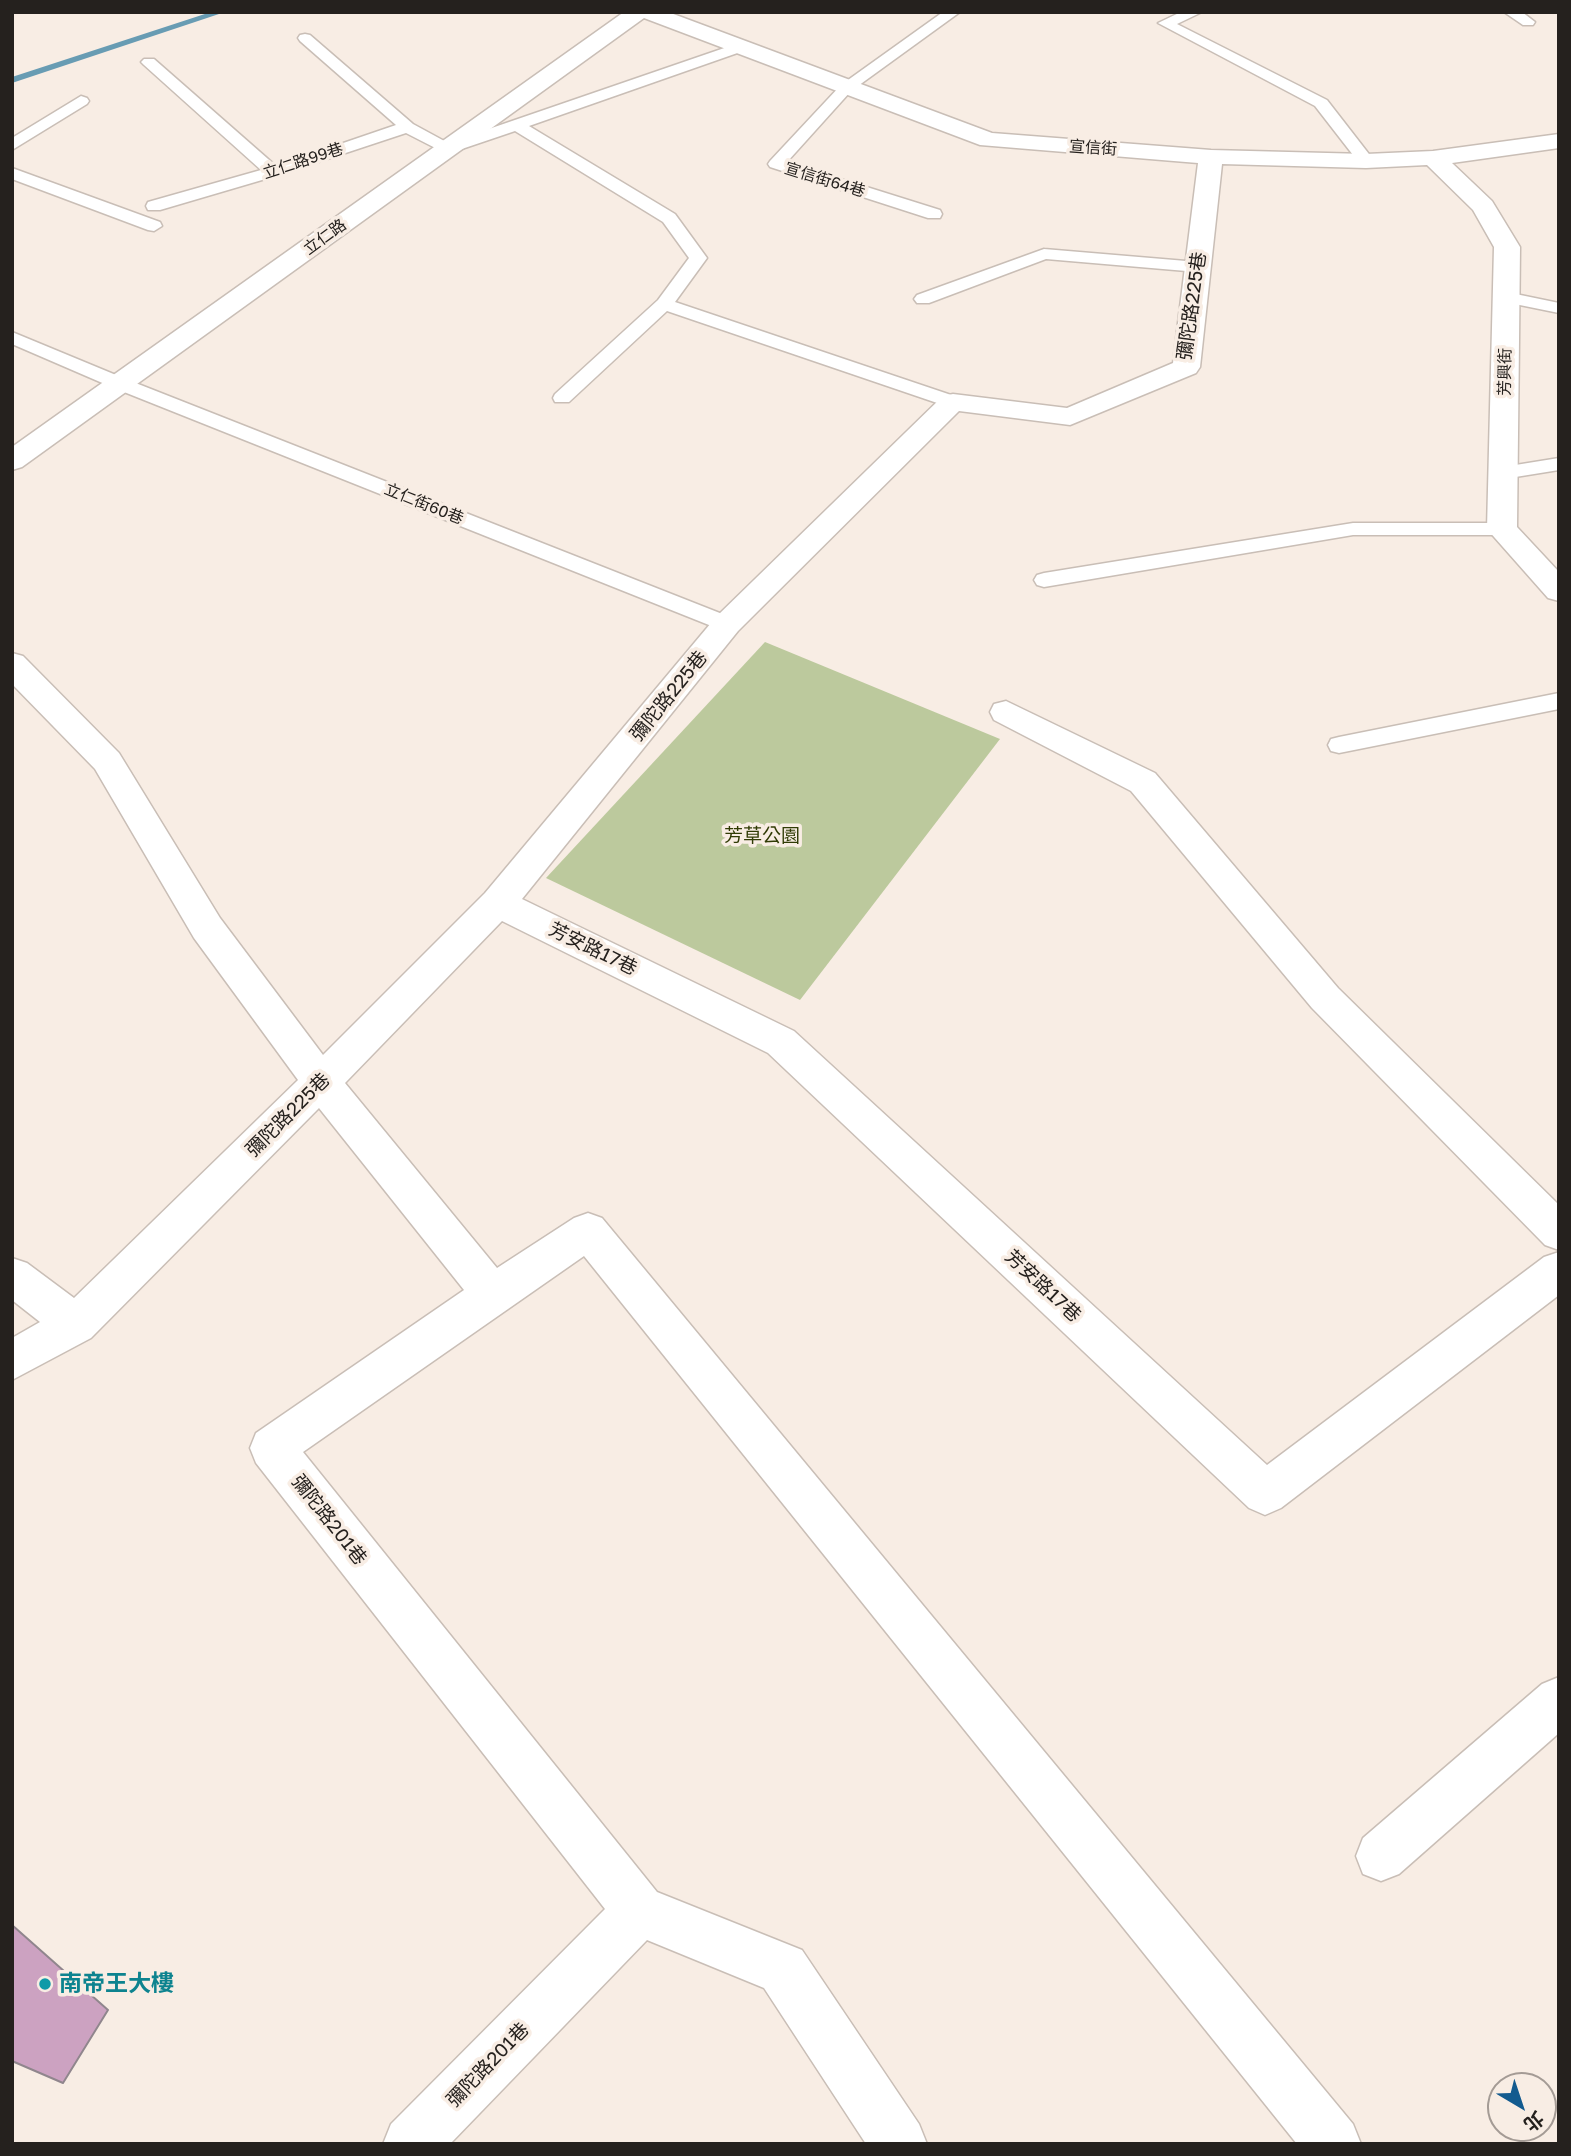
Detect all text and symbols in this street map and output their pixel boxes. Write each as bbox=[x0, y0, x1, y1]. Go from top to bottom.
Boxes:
street label: 宣信街 bbox=[1068, 137, 1118, 159]
street label: 立仁路99巷 bbox=[260, 139, 346, 183]
street label: 宣信街64巷 bbox=[782, 159, 868, 201]
street label: 立仁路 bbox=[300, 215, 350, 259]
street label: 彌陀路225巷 bbox=[1173, 250, 1211, 362]
street label: 芳興街 bbox=[1495, 348, 1515, 396]
street label: 立仁街60巷 bbox=[382, 479, 466, 529]
street label: 彌陀路225巷 bbox=[626, 646, 712, 746]
park label: 芳草公園 bbox=[724, 825, 800, 847]
street label: 芳安路17巷 bbox=[545, 918, 641, 980]
street label: 彌陀路225巷 bbox=[241, 1068, 335, 1162]
street label: 芳安路17巷 bbox=[1000, 1245, 1086, 1327]
street label: 彌陀路201巷 bbox=[287, 1470, 371, 1570]
place label: 南帝王大樓 bbox=[59, 1970, 174, 1998]
marker: 南帝王大樓 bbox=[37, 1976, 53, 1992]
street label: 彌陀路201巷 bbox=[442, 2018, 534, 2112]
north arrow bbox=[1487, 2072, 1557, 2142]
text: 北 bbox=[1520, 2107, 1549, 2137]

